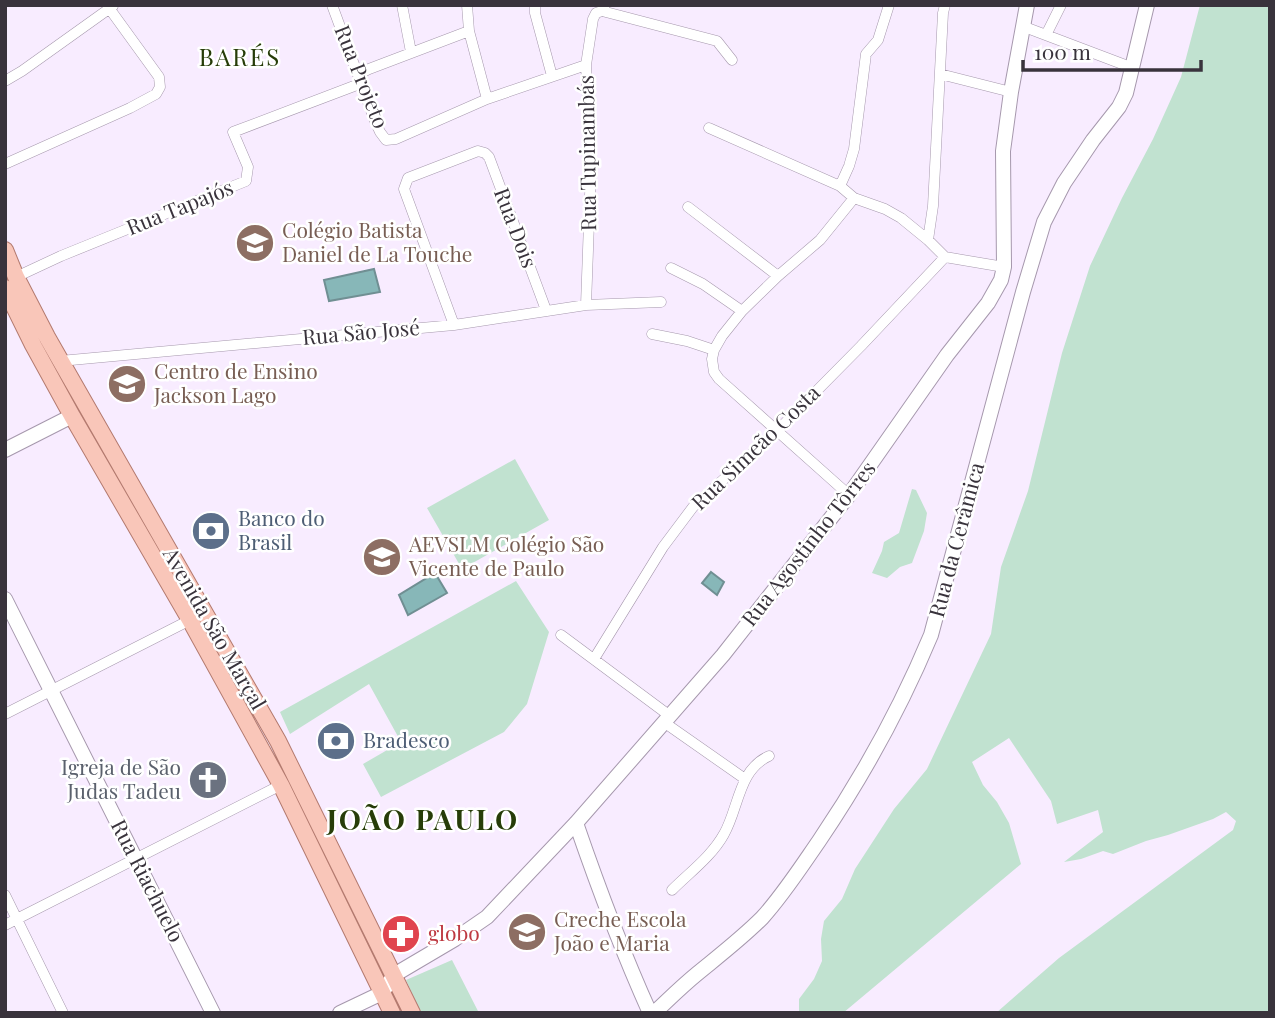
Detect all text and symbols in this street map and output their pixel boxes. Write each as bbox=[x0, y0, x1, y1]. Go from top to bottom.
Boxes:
street label: Rua Projeto bbox=[329, 20, 396, 132]
scale bar bbox=[1023, 28, 1202, 72]
text: 100 m bbox=[1034, 37, 1091, 65]
district label: BARÉS bbox=[199, 40, 281, 72]
street label: Rua Tupinambás bbox=[571, 75, 601, 231]
street label: Rua Tapajós bbox=[122, 172, 237, 240]
street label: Rua Dois bbox=[489, 183, 545, 271]
place label: Colégio Batista Daniel de La Touche bbox=[282, 215, 472, 267]
school or university icon: Colégio Batista Daniel de La Touche bbox=[234, 222, 276, 264]
street label: Rua São José bbox=[301, 312, 421, 350]
place label: Centro de Ensino Jackson Lago bbox=[153, 356, 318, 408]
school or university icon: Centro de Ensino Jackson Lago bbox=[106, 363, 148, 405]
street label: Rua Simeão Costa bbox=[684, 378, 825, 515]
street label: Rua Agostinho Tôrres bbox=[734, 454, 881, 631]
street label: Rua da Cerâmica bbox=[921, 458, 989, 620]
place label: Banco do Brasil bbox=[238, 503, 325, 555]
bank icon: Banco do Brasil bbox=[190, 510, 232, 552]
place label: AEVSLM Colégio São Vicente de Paulo bbox=[408, 529, 604, 581]
school or university icon: AEVSLM Colégio São Vicente de Paulo bbox=[361, 536, 403, 578]
street label: Avenida São Marçal bbox=[157, 541, 274, 714]
bank icon: Bradesco bbox=[315, 720, 357, 762]
place label: Bradesco bbox=[363, 725, 450, 753]
place label: Igreja de São Judas Tadeu bbox=[61, 752, 181, 804]
church icon: Igreja de São Judas Tadeu bbox=[187, 759, 229, 801]
district label: JOÃO PAULO bbox=[326, 800, 519, 837]
street label: Rua Riachuelo bbox=[106, 814, 192, 946]
place label: Creche Escola João e Maria bbox=[553, 904, 687, 956]
school or university icon: Creche Escola João e Maria bbox=[506, 911, 548, 953]
pharmacy icon: globo bbox=[380, 913, 422, 955]
place label: globo bbox=[428, 918, 480, 946]

